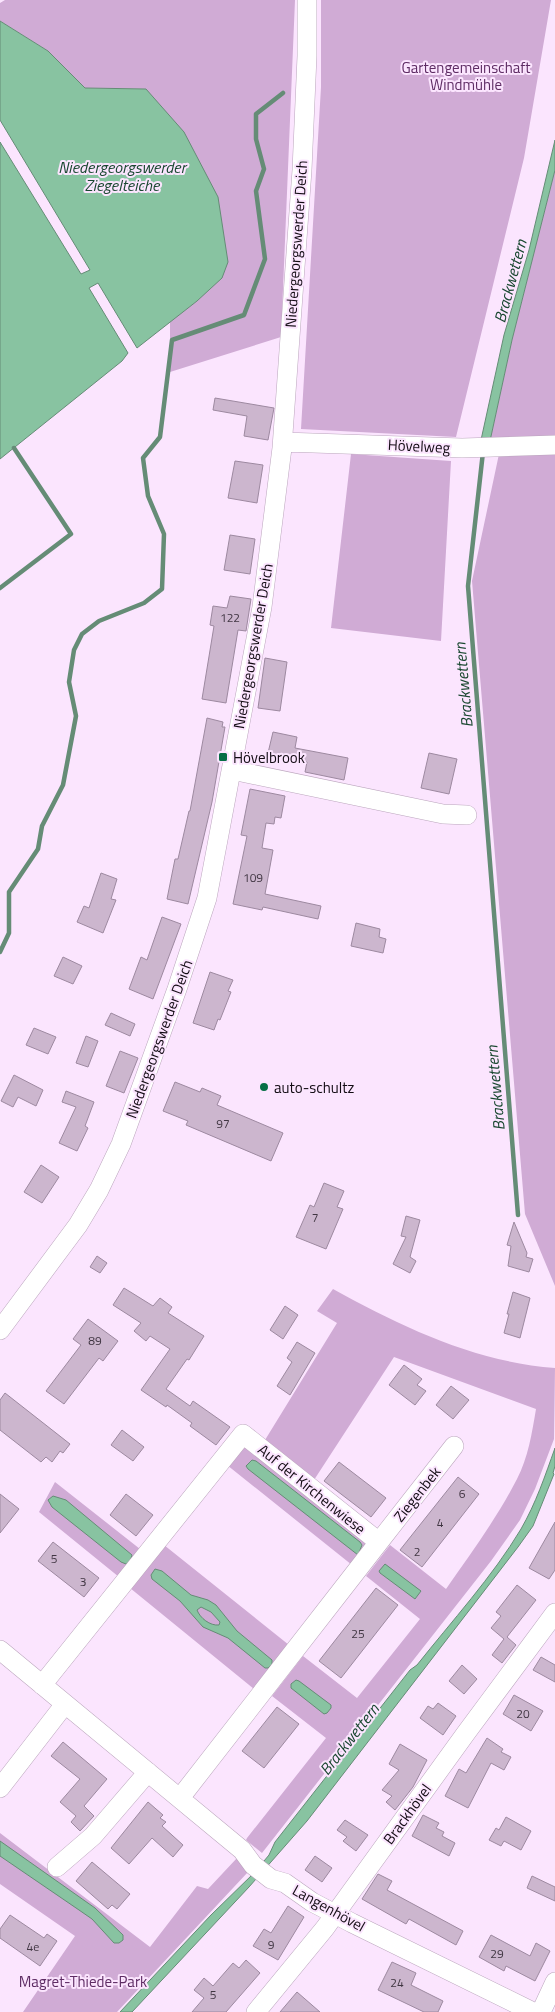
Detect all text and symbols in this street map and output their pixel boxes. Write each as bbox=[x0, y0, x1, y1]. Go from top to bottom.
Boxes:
park label: Gartengemeinschaft Windmühle bbox=[402, 56, 531, 96]
water label: Niedergeorgswerder Ziegelteiche bbox=[58, 155, 188, 197]
street label: Niedergeorgswerder Deich bbox=[279, 160, 313, 328]
water label: Brackwettern bbox=[487, 236, 533, 325]
street label: Hövelweg bbox=[387, 433, 451, 459]
street label: Niedergeorgswerder Deich bbox=[227, 561, 279, 731]
house number: 122 bbox=[220, 608, 240, 627]
water label: Brackwettern bbox=[447, 640, 479, 729]
place label: Hövelbrook bbox=[233, 746, 305, 769]
marker: Hövelbrook bbox=[217, 751, 229, 763]
house number: 109 bbox=[243, 868, 263, 887]
street label: Niedergeorgswerder Deich bbox=[120, 956, 198, 1122]
water label: Brackwettern bbox=[479, 1043, 511, 1132]
place label: auto-schultz bbox=[274, 1076, 355, 1099]
marker: auto-schultz bbox=[258, 1081, 270, 1093]
house number: 97 bbox=[216, 1114, 230, 1133]
house number: 7 bbox=[312, 1208, 318, 1227]
house number: 89 bbox=[88, 1331, 102, 1350]
street label: Auf der Kirchenwiese bbox=[253, 1438, 371, 1540]
street label: Ziegenbek bbox=[388, 1461, 446, 1527]
house number: 6 bbox=[459, 1484, 466, 1503]
house number: 4 bbox=[437, 1513, 444, 1532]
house number: 2 bbox=[414, 1542, 420, 1561]
house number: 5 bbox=[51, 1549, 58, 1568]
house number: 3 bbox=[80, 1572, 86, 1591]
house number: 25 bbox=[351, 1624, 365, 1643]
water label: Brackwettern bbox=[313, 1697, 385, 1780]
house number: 20 bbox=[516, 1704, 530, 1723]
street label: Brackhövel bbox=[377, 1779, 437, 1849]
street label: Langenhövel bbox=[288, 1879, 370, 1937]
house number: 9 bbox=[268, 1935, 275, 1954]
house number: 4e bbox=[27, 1937, 39, 1956]
house number: 29 bbox=[490, 1944, 504, 1963]
park label: Magret-Thiede-Park bbox=[19, 1970, 147, 1993]
house number: 24 bbox=[390, 1973, 404, 1992]
house number: 5 bbox=[210, 1985, 217, 2004]

